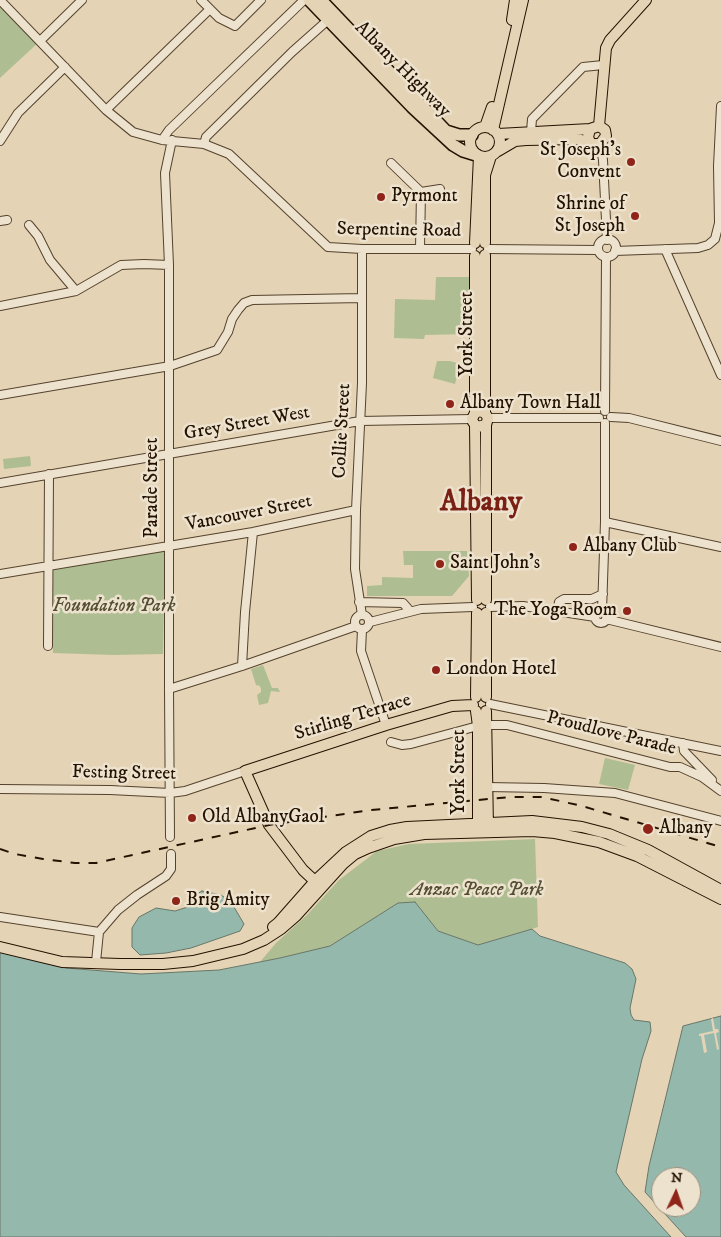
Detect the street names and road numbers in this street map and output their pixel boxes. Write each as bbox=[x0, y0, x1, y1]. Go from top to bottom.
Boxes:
street label: Albany Highway bbox=[349, 17, 455, 123]
street label: Serpentine Road bbox=[337, 219, 461, 243]
street label: York Street bbox=[457, 291, 479, 377]
street label: Collie Street bbox=[329, 383, 357, 479]
street label: Grey Street West bbox=[182, 402, 312, 446]
street label: Parade Street bbox=[142, 438, 164, 538]
street label: Vancouver Street bbox=[184, 491, 314, 537]
street label: Stirling Terrace bbox=[292, 690, 414, 746]
street label: Proudlove Parade bbox=[544, 707, 678, 761]
street label: York Street bbox=[449, 729, 471, 815]
street label: Festing Street bbox=[72, 762, 176, 786]

